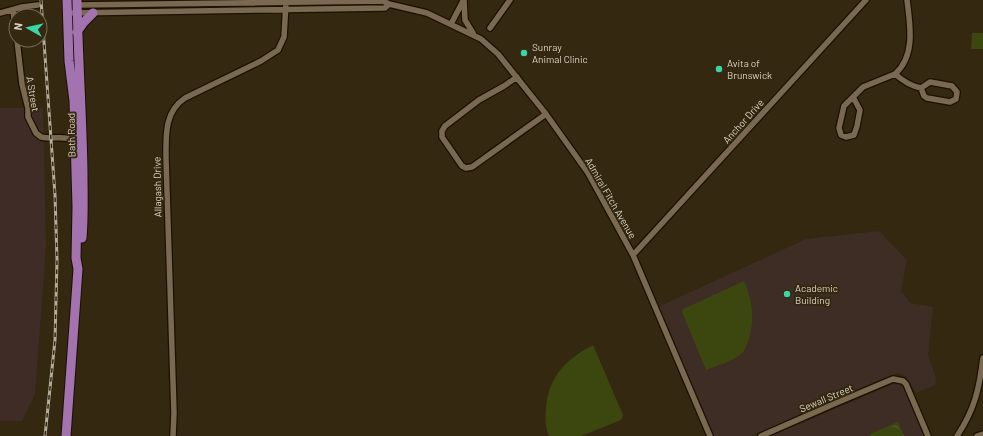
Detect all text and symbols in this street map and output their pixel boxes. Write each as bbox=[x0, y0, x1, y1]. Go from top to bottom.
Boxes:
north arrow bbox=[8, 8, 48, 48]
text: N bbox=[11, 22, 25, 31]
place label: Sunray Animal Clinic bbox=[532, 41, 588, 65]
marker: Sunray Animal Clinic bbox=[519, 48, 529, 58]
place label: Avita of Brunswick bbox=[727, 57, 772, 81]
marker: Avita of Brunswick bbox=[714, 64, 724, 74]
street label: A Street bbox=[24, 76, 42, 113]
street label: Anchor Drive bbox=[720, 96, 766, 146]
street label: Bath Road bbox=[65, 113, 77, 157]
street label: Admiral Fitch Avenue bbox=[583, 155, 639, 241]
street label: Allagash Drive bbox=[150, 157, 164, 217]
place label: Academic Building bbox=[795, 282, 838, 306]
marker: Academic Building bbox=[782, 289, 792, 299]
street label: Sewall Street bbox=[797, 381, 855, 415]

